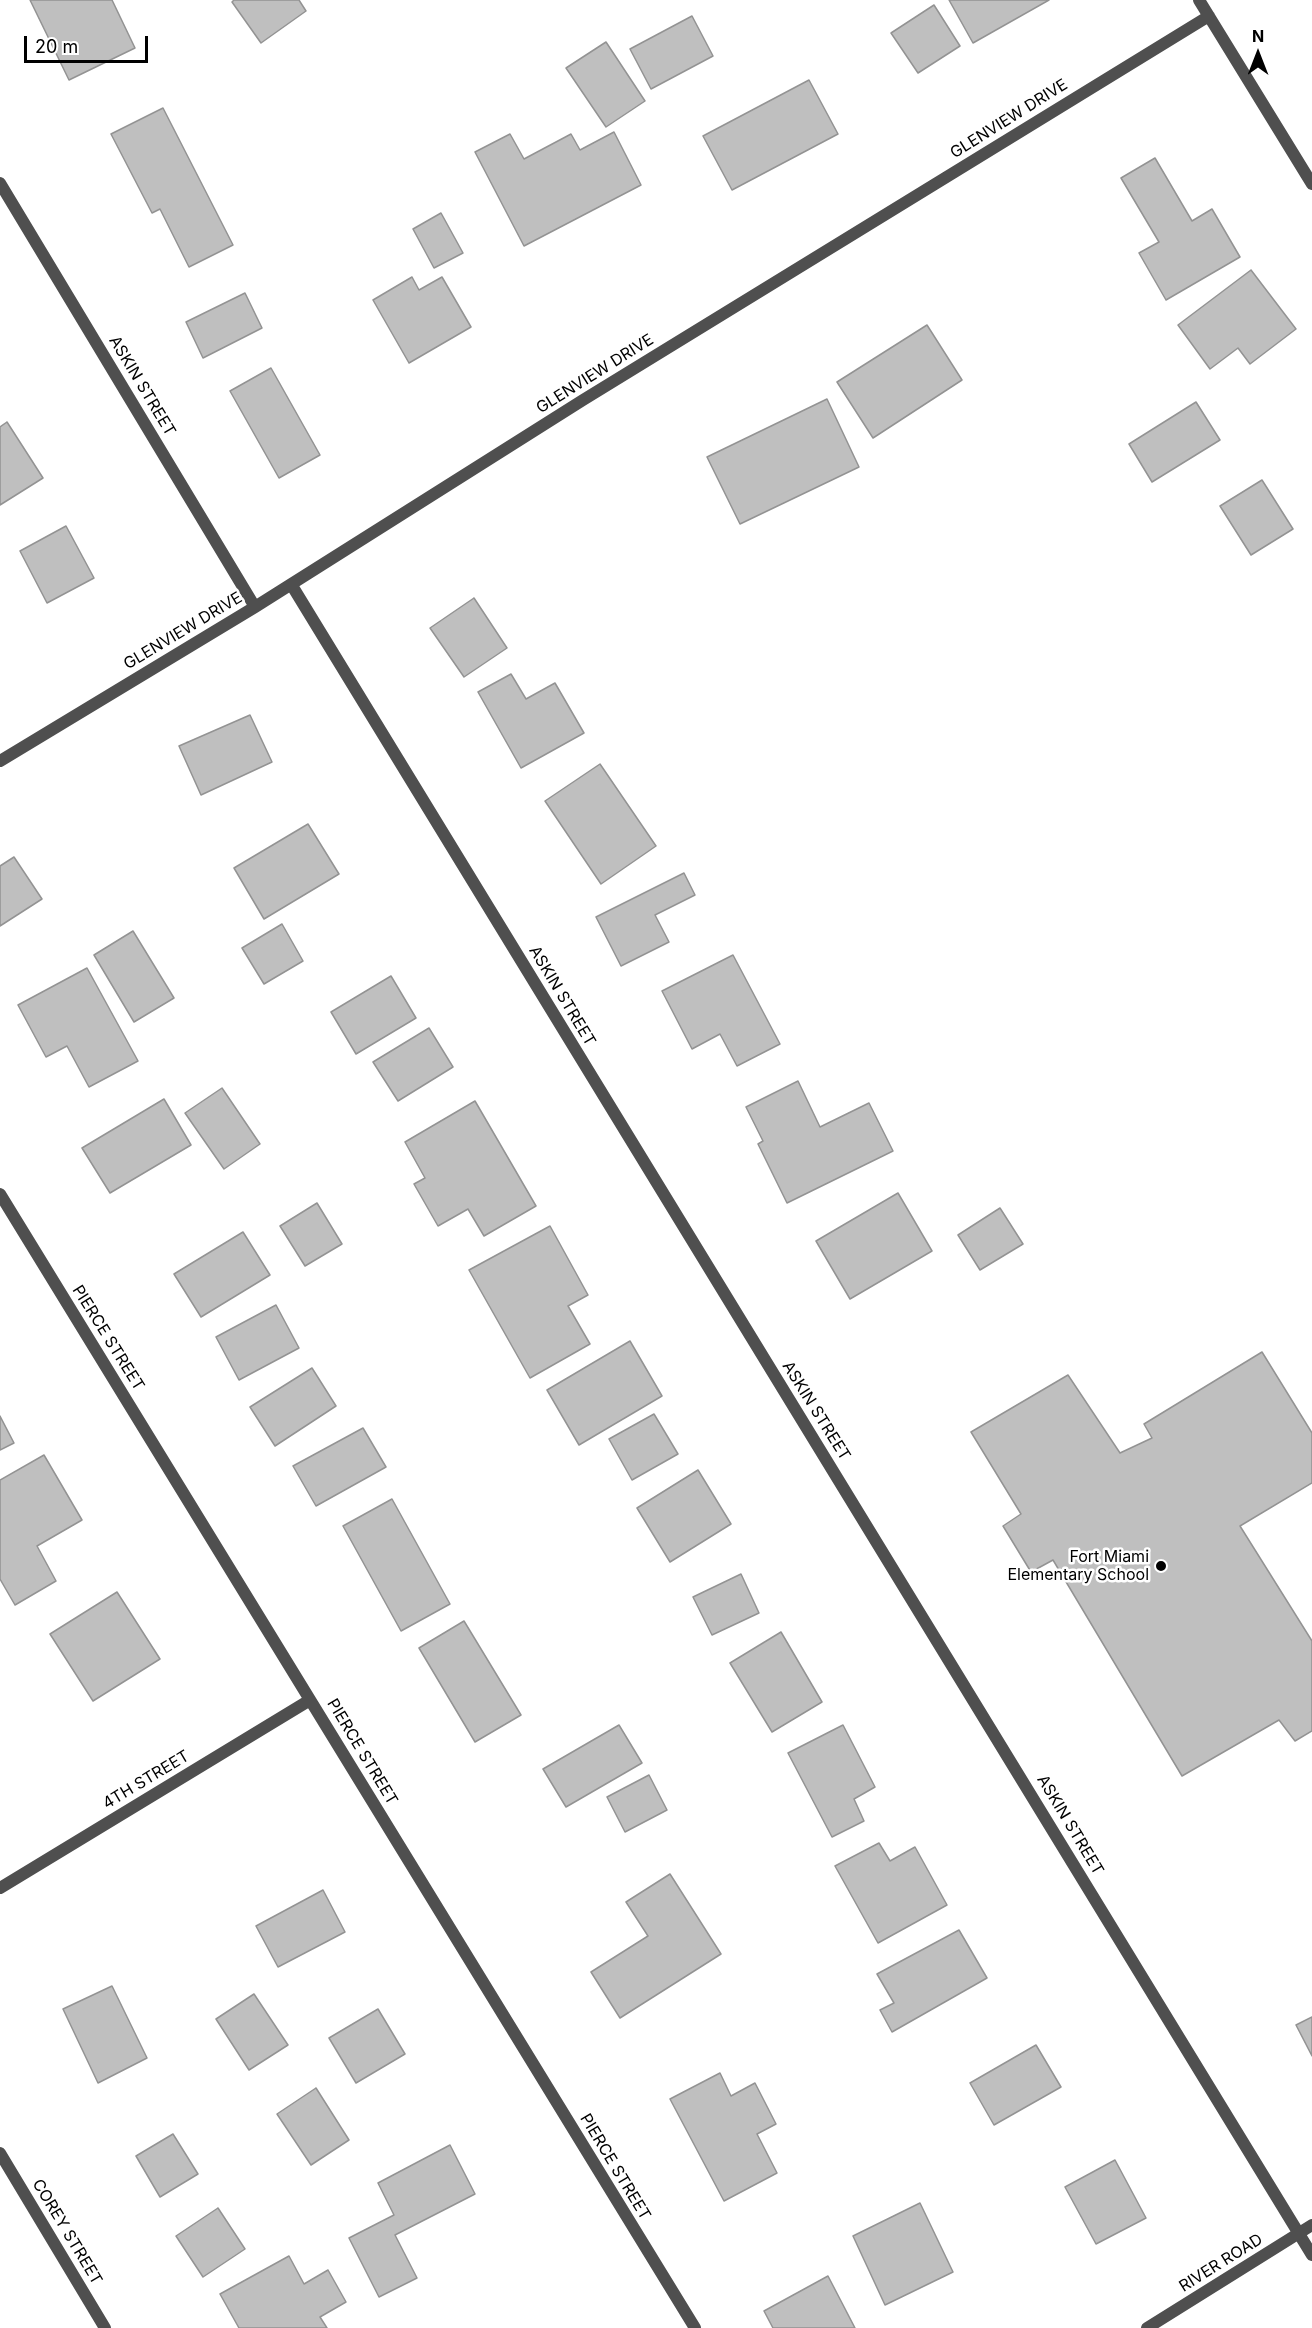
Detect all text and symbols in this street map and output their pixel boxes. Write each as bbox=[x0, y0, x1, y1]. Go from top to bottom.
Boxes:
scale bar bbox=[27, 24, 152, 62]
north arrow bbox=[1228, 24, 1288, 84]
text: N bbox=[1252, 26, 1264, 46]
text: 20 m bbox=[35, 36, 78, 57]
street label: GLENVIEW DRIVE bbox=[947, 75, 1071, 163]
street label: GLENVIEW DRIVE bbox=[533, 330, 657, 418]
street label: ASKIN STREET bbox=[105, 332, 179, 440]
street label: GLENVIEW DRIVE bbox=[120, 588, 246, 674]
street label: ASKIN STREET bbox=[525, 942, 599, 1050]
street label: PIERCE STREET bbox=[68, 1282, 148, 1394]
street label: ASKIN STREET bbox=[778, 1358, 854, 1464]
place label: Fort Miami Elementary School bbox=[1007, 1547, 1149, 1585]
marker: Fort Miami Elementary School bbox=[1154, 1559, 1168, 1573]
street label: PIERCE STREET bbox=[323, 1695, 401, 1809]
street label: 4TH STREET bbox=[99, 1747, 193, 1813]
street label: ASKIN STREET bbox=[1033, 1771, 1107, 1879]
street label: PIERCE STREET bbox=[576, 2110, 654, 2224]
street label: COREY STREET bbox=[28, 2176, 106, 2288]
street label: RIVER ROAD bbox=[1176, 2230, 1266, 2296]

